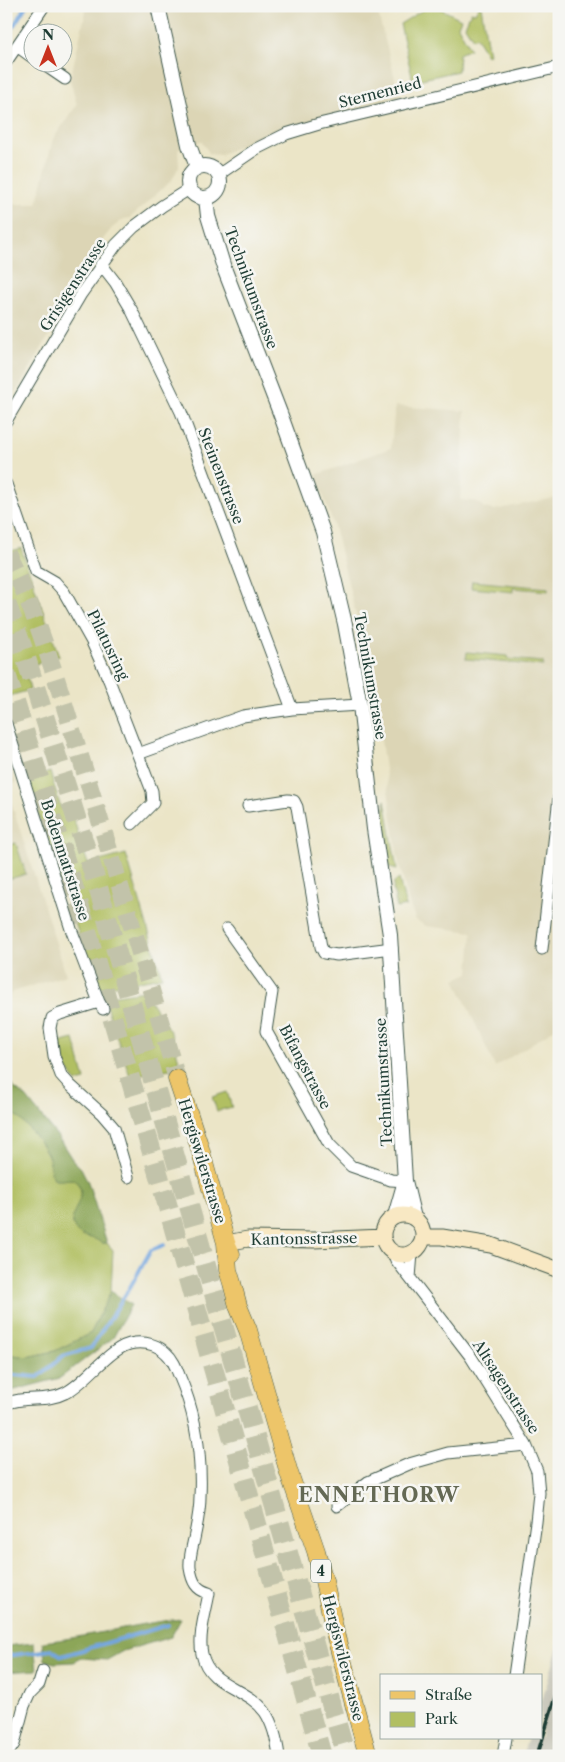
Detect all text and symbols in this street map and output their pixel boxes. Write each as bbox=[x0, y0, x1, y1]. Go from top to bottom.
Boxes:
north arrow bbox=[22, 22, 72, 72]
text: N bbox=[42, 26, 54, 44]
street label: Sternenried bbox=[337, 73, 423, 112]
street label: Technikumstrasse bbox=[221, 224, 282, 352]
street label: Grisigenstrasse bbox=[35, 235, 110, 335]
street label: Steinenstrasse bbox=[194, 425, 249, 527]
street label: Pilatusring bbox=[83, 606, 134, 683]
street label: Technikumstrasse bbox=[350, 611, 391, 741]
street label: Bodenmattstrasse bbox=[37, 797, 94, 923]
street label: Technikumstrasse bbox=[371, 1017, 396, 1147]
street label: Bifangstrasse bbox=[275, 1021, 336, 1112]
street label: Hergiswilerstrasse bbox=[174, 1096, 231, 1226]
street label: Kantonsstrasse bbox=[250, 1228, 358, 1249]
street label: Altsagenstrasse bbox=[468, 1335, 544, 1437]
district label: ENNETHORW bbox=[298, 1483, 460, 1507]
road number: 4 bbox=[311, 1560, 331, 1582]
street label: Hergiswilerstrasse bbox=[319, 1593, 368, 1723]
legend bbox=[380, 1674, 542, 1740]
text: Straße bbox=[425, 1685, 472, 1704]
text: Park bbox=[425, 1709, 459, 1728]

